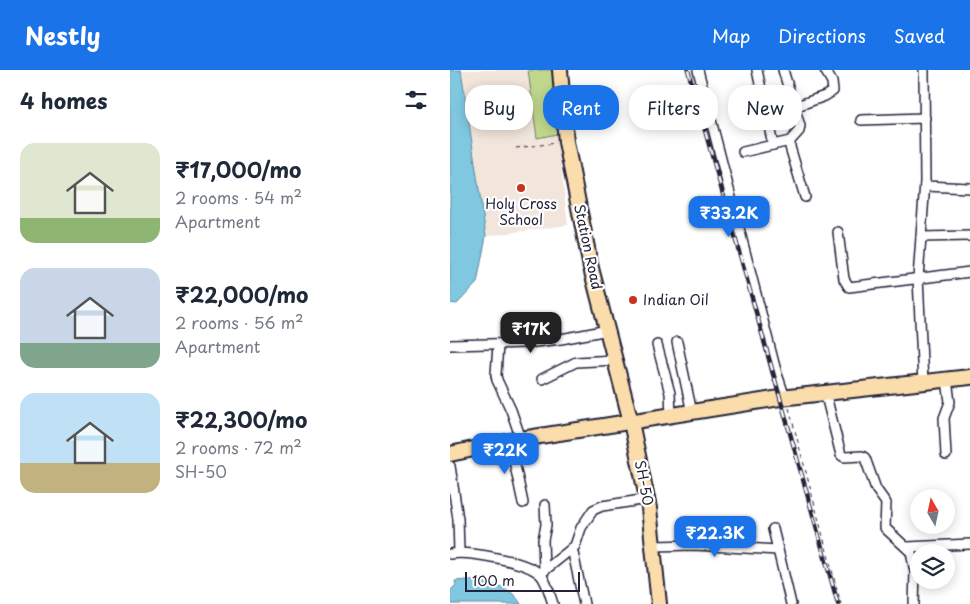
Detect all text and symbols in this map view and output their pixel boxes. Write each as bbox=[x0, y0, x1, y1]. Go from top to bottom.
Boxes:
text: Nestly bbox=[25, 17, 101, 53]
text: Map bbox=[712, 22, 750, 49]
text: Directions bbox=[778, 22, 866, 49]
text: Saved bbox=[894, 22, 945, 49]
text: 4 homes bbox=[20, 84, 107, 116]
chip: Buy bbox=[465, 85, 533, 130]
chip: Rent bbox=[543, 85, 619, 130]
chip: Filters bbox=[629, 85, 718, 130]
chip: New bbox=[728, 85, 802, 130]
icon: filters bbox=[402, 86, 430, 114]
text: ₹17,000/mo bbox=[175, 153, 301, 185]
icon: home bbox=[60, 163, 120, 223]
marker: Holy Cross School bbox=[515, 182, 527, 194]
text: 2 rooms · 54 m² bbox=[175, 185, 302, 209]
place label: Holy Cross School bbox=[485, 193, 557, 230]
pin: ₹33.2K bbox=[688, 196, 770, 238]
text: ₹33.2K bbox=[700, 200, 758, 224]
street label: Station Road bbox=[569, 202, 608, 292]
text: Apartment bbox=[175, 209, 260, 233]
text: ₹22,000/mo bbox=[175, 278, 308, 310]
icon: home bbox=[60, 288, 120, 348]
place label: Indian Oil bbox=[643, 289, 709, 310]
marker: Indian Oil bbox=[627, 294, 639, 306]
text: 2 rooms · 56 m² bbox=[175, 310, 304, 334]
pin: ₹17K bbox=[501, 312, 561, 354]
text: ₹17K bbox=[511, 316, 551, 340]
text: Apartment bbox=[175, 334, 260, 358]
text: ₹22,300/mo bbox=[175, 403, 307, 435]
icon: home bbox=[60, 413, 120, 473]
pin: ₹22K bbox=[475, 432, 535, 475]
text: 2 rooms · 72 m² bbox=[175, 435, 302, 459]
text: ₹22K bbox=[483, 437, 527, 461]
text: SH-50 bbox=[175, 459, 227, 483]
street label: SH-50 bbox=[630, 459, 659, 507]
north arrow bbox=[910, 489, 955, 534]
map controls bbox=[910, 489, 955, 589]
pin: ₹22.3K bbox=[674, 516, 756, 558]
text: ₹22.3K bbox=[685, 520, 745, 544]
button: layers bbox=[910, 544, 955, 589]
scale bar bbox=[465, 569, 580, 592]
text: 100 m bbox=[472, 570, 515, 591]

